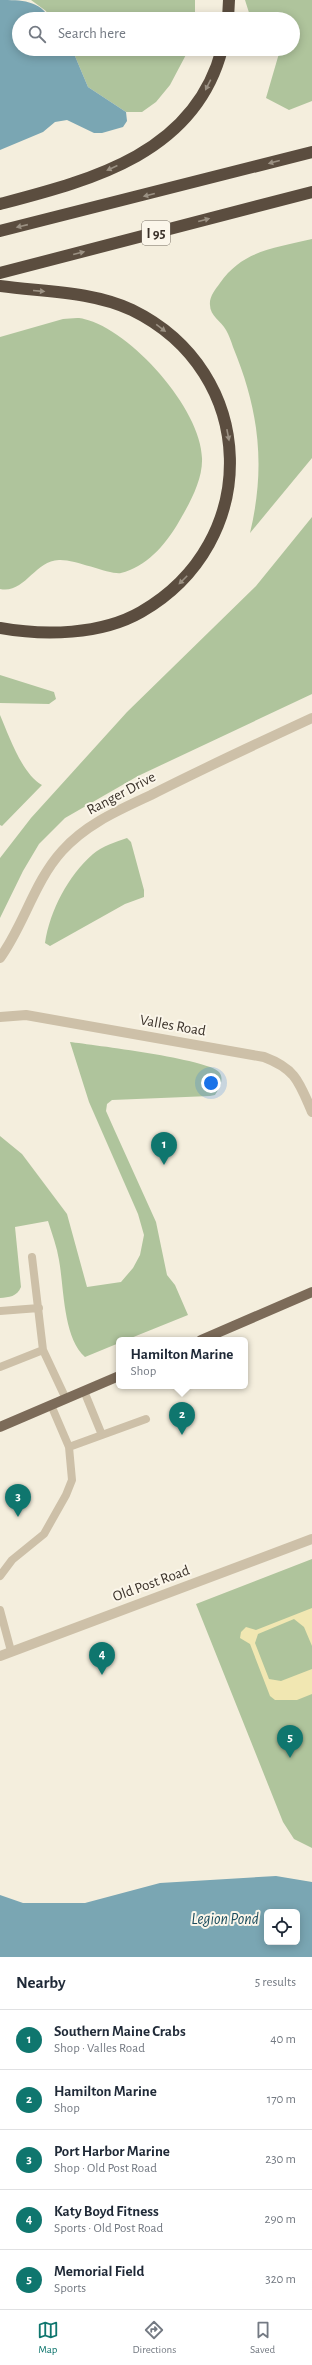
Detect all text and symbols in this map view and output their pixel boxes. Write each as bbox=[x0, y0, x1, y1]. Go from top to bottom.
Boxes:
search box bbox=[12, 12, 300, 56]
icon: search bbox=[26, 23, 48, 45]
text: Search here bbox=[58, 26, 126, 41]
one-way arrow bbox=[205, 79, 211, 91]
one-way arrow bbox=[268, 159, 280, 165]
one-way arrow bbox=[106, 165, 118, 172]
one-way arrow bbox=[142, 192, 154, 198]
one-way arrow bbox=[199, 217, 211, 223]
road number: I 95 bbox=[142, 221, 170, 245]
one-way arrow bbox=[16, 223, 28, 229]
one-way arrow bbox=[73, 250, 85, 256]
one-way arrow bbox=[33, 287, 45, 294]
one-way arrow bbox=[156, 324, 167, 332]
one-way arrow bbox=[226, 429, 232, 441]
one-way arrow bbox=[178, 575, 188, 585]
street label: Ranger Drive bbox=[84, 769, 158, 818]
street label: Valles Road bbox=[139, 1012, 207, 1039]
your location bbox=[201, 1073, 221, 1093]
pin: 1 bbox=[151, 1132, 177, 1165]
popup bbox=[116, 1337, 248, 1389]
text: Hamilton Marine bbox=[131, 1347, 233, 1362]
text: Shop bbox=[131, 1365, 156, 1378]
pin: 2 bbox=[169, 1402, 195, 1435]
pin: 3 bbox=[5, 1484, 31, 1517]
street label: Old Post Road bbox=[111, 1563, 192, 1604]
pin: 4 bbox=[89, 1642, 115, 1675]
pin: 5 bbox=[277, 1725, 303, 1758]
map controls bbox=[264, 1909, 300, 1945]
button: locate bbox=[264, 1909, 300, 1945]
water label: Legion Pond bbox=[191, 1911, 259, 1927]
text: Nearby bbox=[16, 1974, 66, 1991]
text: 5 results bbox=[255, 1976, 296, 1989]
text: Southern Maine Crabs bbox=[54, 2024, 186, 2039]
text: 1 bbox=[27, 2033, 31, 2046]
text: 40 m bbox=[270, 2033, 296, 2046]
text: Shop · Valles Road bbox=[54, 2042, 145, 2055]
text: Hamilton Marine bbox=[54, 2084, 157, 2099]
text: 2 bbox=[26, 2093, 32, 2106]
text: 170 m bbox=[267, 2093, 296, 2106]
text: Shop bbox=[54, 2102, 80, 2115]
text: Port Harbor Marine bbox=[54, 2144, 170, 2159]
text: 3 bbox=[26, 2153, 32, 2166]
text: 230 m bbox=[265, 2153, 296, 2166]
text: Shop · Old Post Road bbox=[54, 2162, 157, 2175]
text: Katy Boyd Fitness bbox=[54, 2204, 159, 2219]
text: 4 bbox=[26, 2213, 32, 2226]
text: 290 m bbox=[265, 2213, 296, 2226]
text: Sports · Old Post Road bbox=[54, 2222, 163, 2235]
text: Memorial Field bbox=[54, 2264, 144, 2279]
text: 5 bbox=[26, 2273, 32, 2286]
text: 320 m bbox=[265, 2273, 296, 2286]
text: Sports bbox=[54, 2282, 86, 2295]
tab: Map bbox=[37, 2319, 59, 2356]
tab: Directions bbox=[132, 2319, 176, 2356]
tab: Saved bbox=[250, 2319, 275, 2356]

